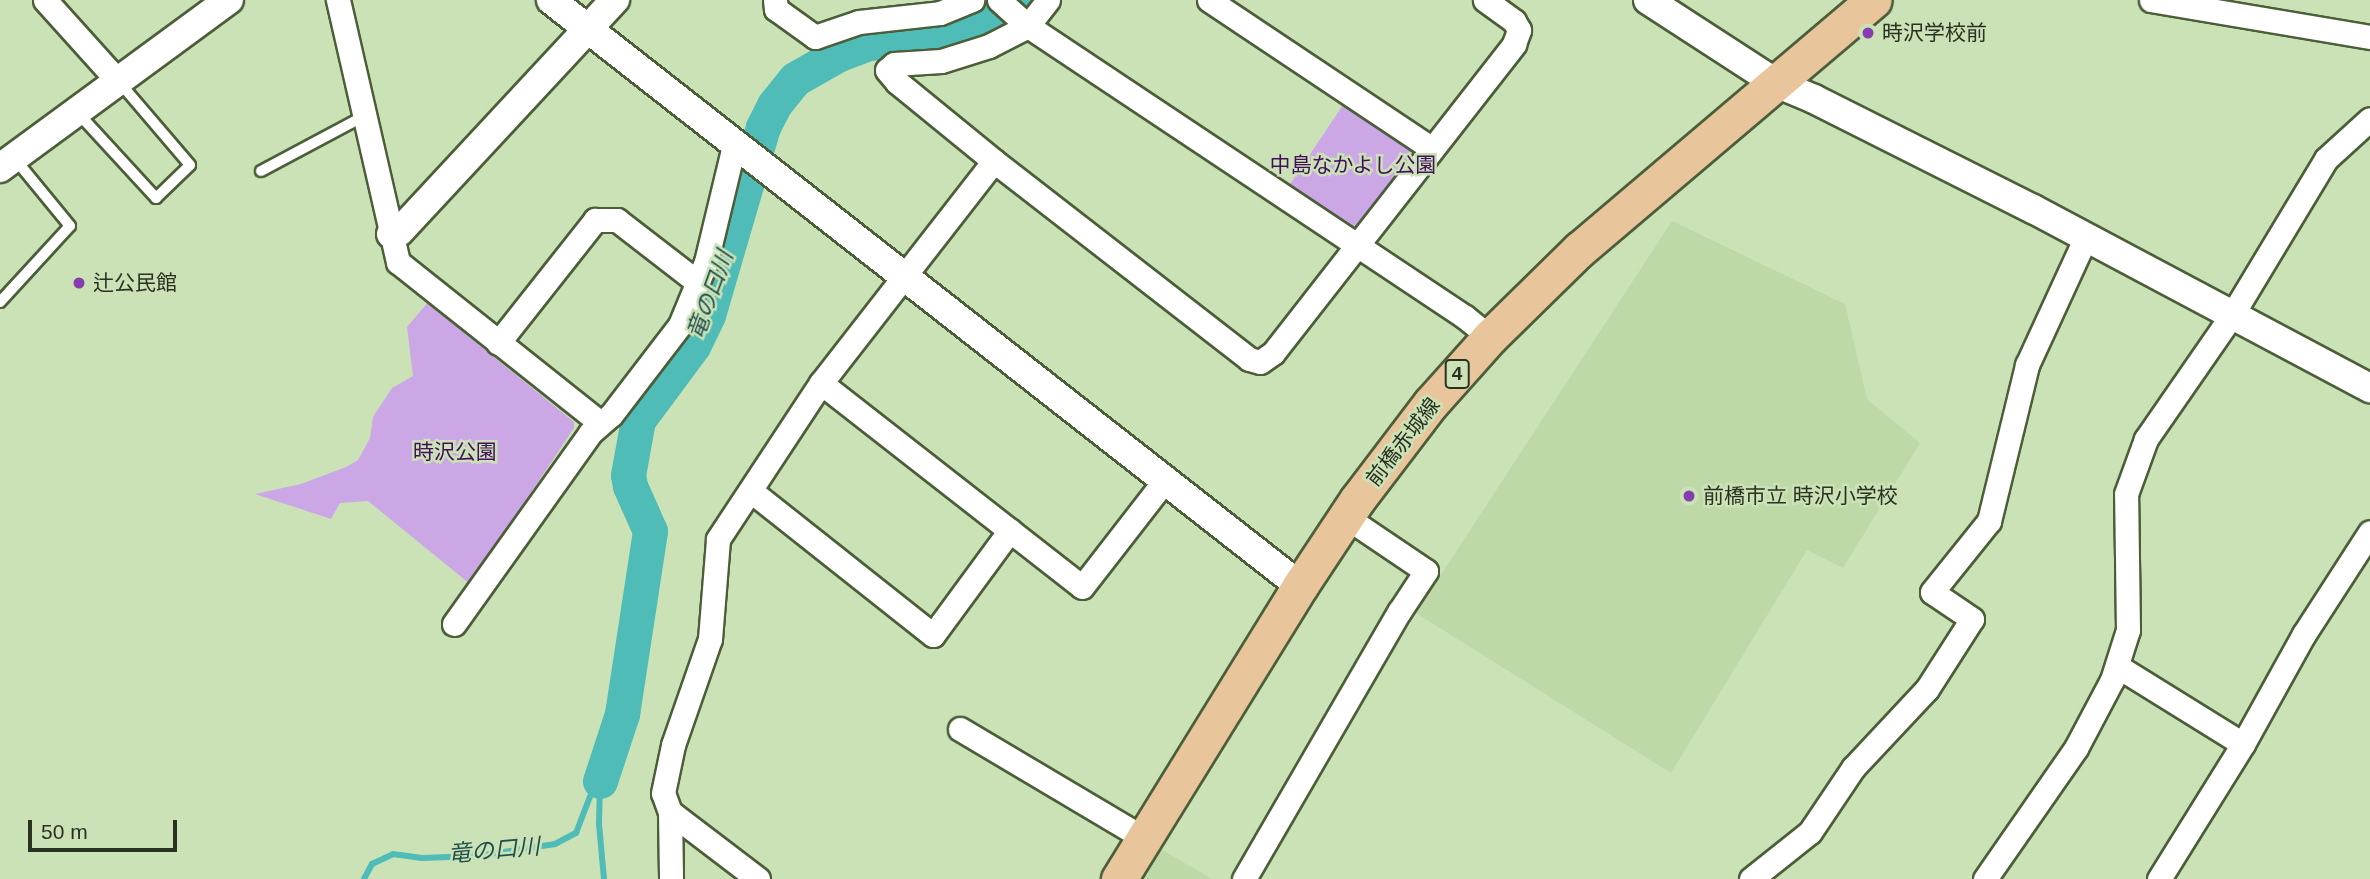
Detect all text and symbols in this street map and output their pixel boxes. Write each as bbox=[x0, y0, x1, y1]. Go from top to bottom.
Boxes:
place label: 時沢学校前 bbox=[1882, 20, 1987, 46]
marker: 時沢学校前 bbox=[1860, 25, 1876, 41]
park label: 中島なかよし公園 bbox=[1269, 152, 1437, 178]
water label: 竜の口川 bbox=[681, 247, 739, 343]
place label: 辻公民館 bbox=[93, 270, 177, 296]
marker: 辻公民館 bbox=[71, 275, 87, 291]
road number: 4 bbox=[1443, 358, 1471, 390]
street label: 前橋赤城線 bbox=[1361, 393, 1445, 491]
park label: 時沢公園 bbox=[413, 439, 497, 465]
place label: 前橋市立 時沢小学校 bbox=[1703, 483, 1898, 509]
marker: 前橋市立 時沢小学校 bbox=[1681, 488, 1697, 504]
scale bar bbox=[32, 806, 180, 850]
text: 50 m bbox=[41, 820, 88, 843]
water label: 竜の口川 bbox=[447, 832, 541, 868]

